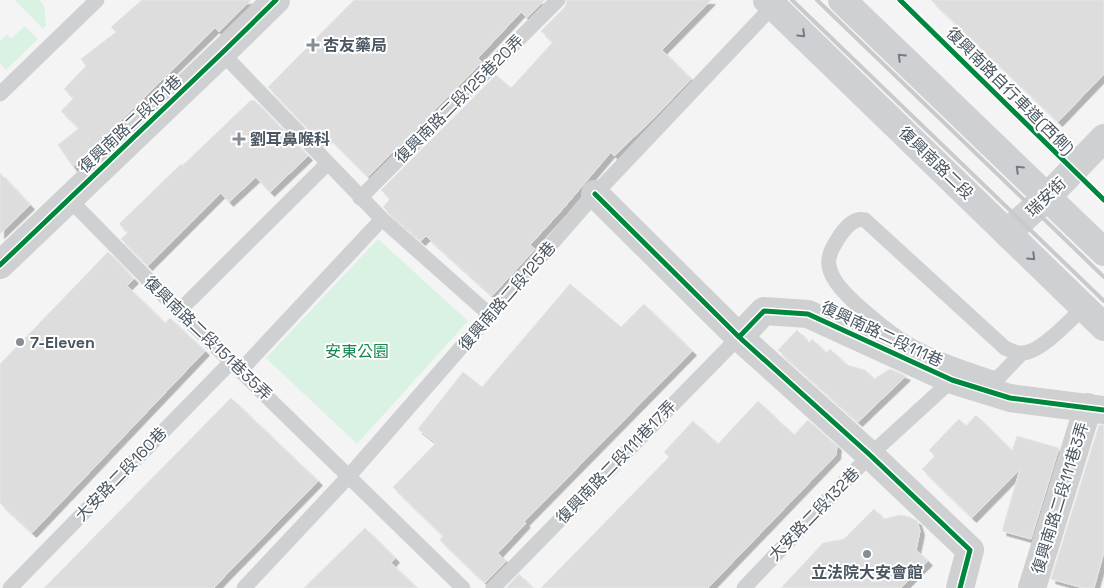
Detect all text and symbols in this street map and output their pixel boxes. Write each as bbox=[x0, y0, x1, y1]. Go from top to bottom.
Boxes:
street label: 復興南路自行車道(西側) bbox=[942, 23, 1078, 159]
one-way arrow bbox=[796, 28, 805, 37]
street label: 復興南路二段125巷20弄 bbox=[390, 30, 528, 168]
place label: 杏友藥局 bbox=[323, 35, 387, 56]
marker: 杏友藥局 bbox=[307, 39, 319, 51]
one-way arrow bbox=[898, 54, 907, 63]
street label: 復興南路二段151巷 bbox=[74, 70, 186, 178]
street label: 復興南路二段 bbox=[894, 122, 978, 204]
place label: 劉耳鼻喉科 bbox=[250, 129, 330, 150]
marker: 劉耳鼻喉科 bbox=[232, 132, 246, 146]
one-way arrow bbox=[1015, 166, 1024, 175]
street label: 瑞安街 bbox=[1021, 173, 1071, 221]
street label: 復興南路二段125巷 bbox=[454, 237, 560, 355]
one-way arrow bbox=[1026, 251, 1035, 260]
street label: 復興南路二段151巷35弄 bbox=[140, 271, 276, 405]
street label: 復興南路二段111巷 bbox=[818, 297, 946, 371]
place label: 7-Eleven bbox=[30, 332, 95, 353]
marker: 7-Eleven bbox=[14, 336, 26, 348]
park label: 安東公園 bbox=[325, 341, 389, 362]
street label: 復興南路二段111巷17弄 bbox=[552, 396, 680, 528]
street label: 復興南路二段111巷3弄 bbox=[1027, 420, 1093, 576]
street label: 大安路二段160巷 bbox=[71, 423, 171, 525]
street label: 大安路二段132巷 bbox=[764, 463, 864, 565]
marker: 立法院大安會館 bbox=[861, 548, 873, 560]
place label: 立法院大安會館 bbox=[811, 562, 923, 583]

